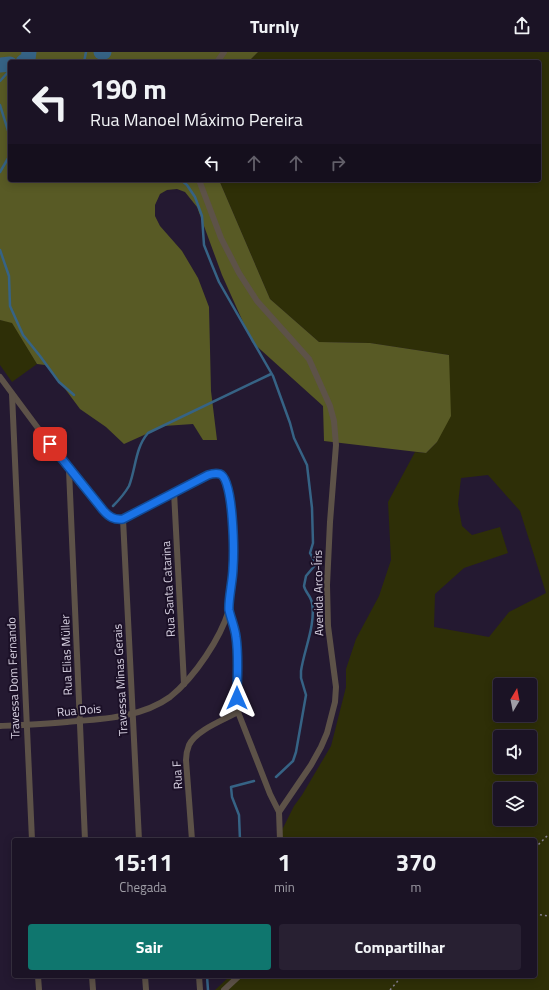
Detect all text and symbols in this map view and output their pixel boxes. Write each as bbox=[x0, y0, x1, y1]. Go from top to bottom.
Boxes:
text: Turnly bbox=[250, 13, 299, 40]
icon: back bbox=[16, 15, 38, 37]
icon: share bbox=[511, 15, 533, 37]
text: 190 m bbox=[90, 67, 167, 110]
icon: left bbox=[24, 76, 76, 128]
text: Rua Manoel Máximo Pereira bbox=[90, 106, 303, 133]
icon: left bbox=[201, 152, 223, 174]
icon: ahead bbox=[243, 152, 265, 174]
icon: ahead bbox=[285, 152, 307, 174]
icon: right bbox=[327, 152, 349, 174]
pin bbox=[33, 427, 67, 461]
icon: arrive bbox=[39, 433, 61, 455]
street label: Rua Santa Catarina bbox=[156, 540, 180, 638]
street label: Avenida Arco-Íris bbox=[308, 549, 328, 636]
street label: Rua Elias Müller bbox=[55, 614, 77, 696]
street label: Travessa Dom Fernando bbox=[1, 617, 25, 739]
street label: Travessa Minas Gerais bbox=[108, 623, 132, 736]
position arrow bbox=[216, 677, 258, 719]
north arrow bbox=[493, 678, 537, 722]
map controls bbox=[493, 678, 537, 826]
street label: Rua Dois bbox=[56, 699, 102, 721]
button: sound bbox=[493, 730, 537, 774]
street label: Rua F bbox=[167, 760, 187, 790]
button: layers bbox=[493, 782, 537, 826]
text: 15:11 bbox=[113, 844, 173, 880]
text: 1 bbox=[278, 844, 291, 880]
text: 370 bbox=[396, 844, 436, 880]
text: Chegada bbox=[119, 877, 167, 897]
text: min bbox=[274, 877, 295, 897]
text: m bbox=[410, 877, 421, 897]
button: Sair bbox=[28, 924, 271, 970]
button: Compartilhar bbox=[279, 924, 521, 970]

